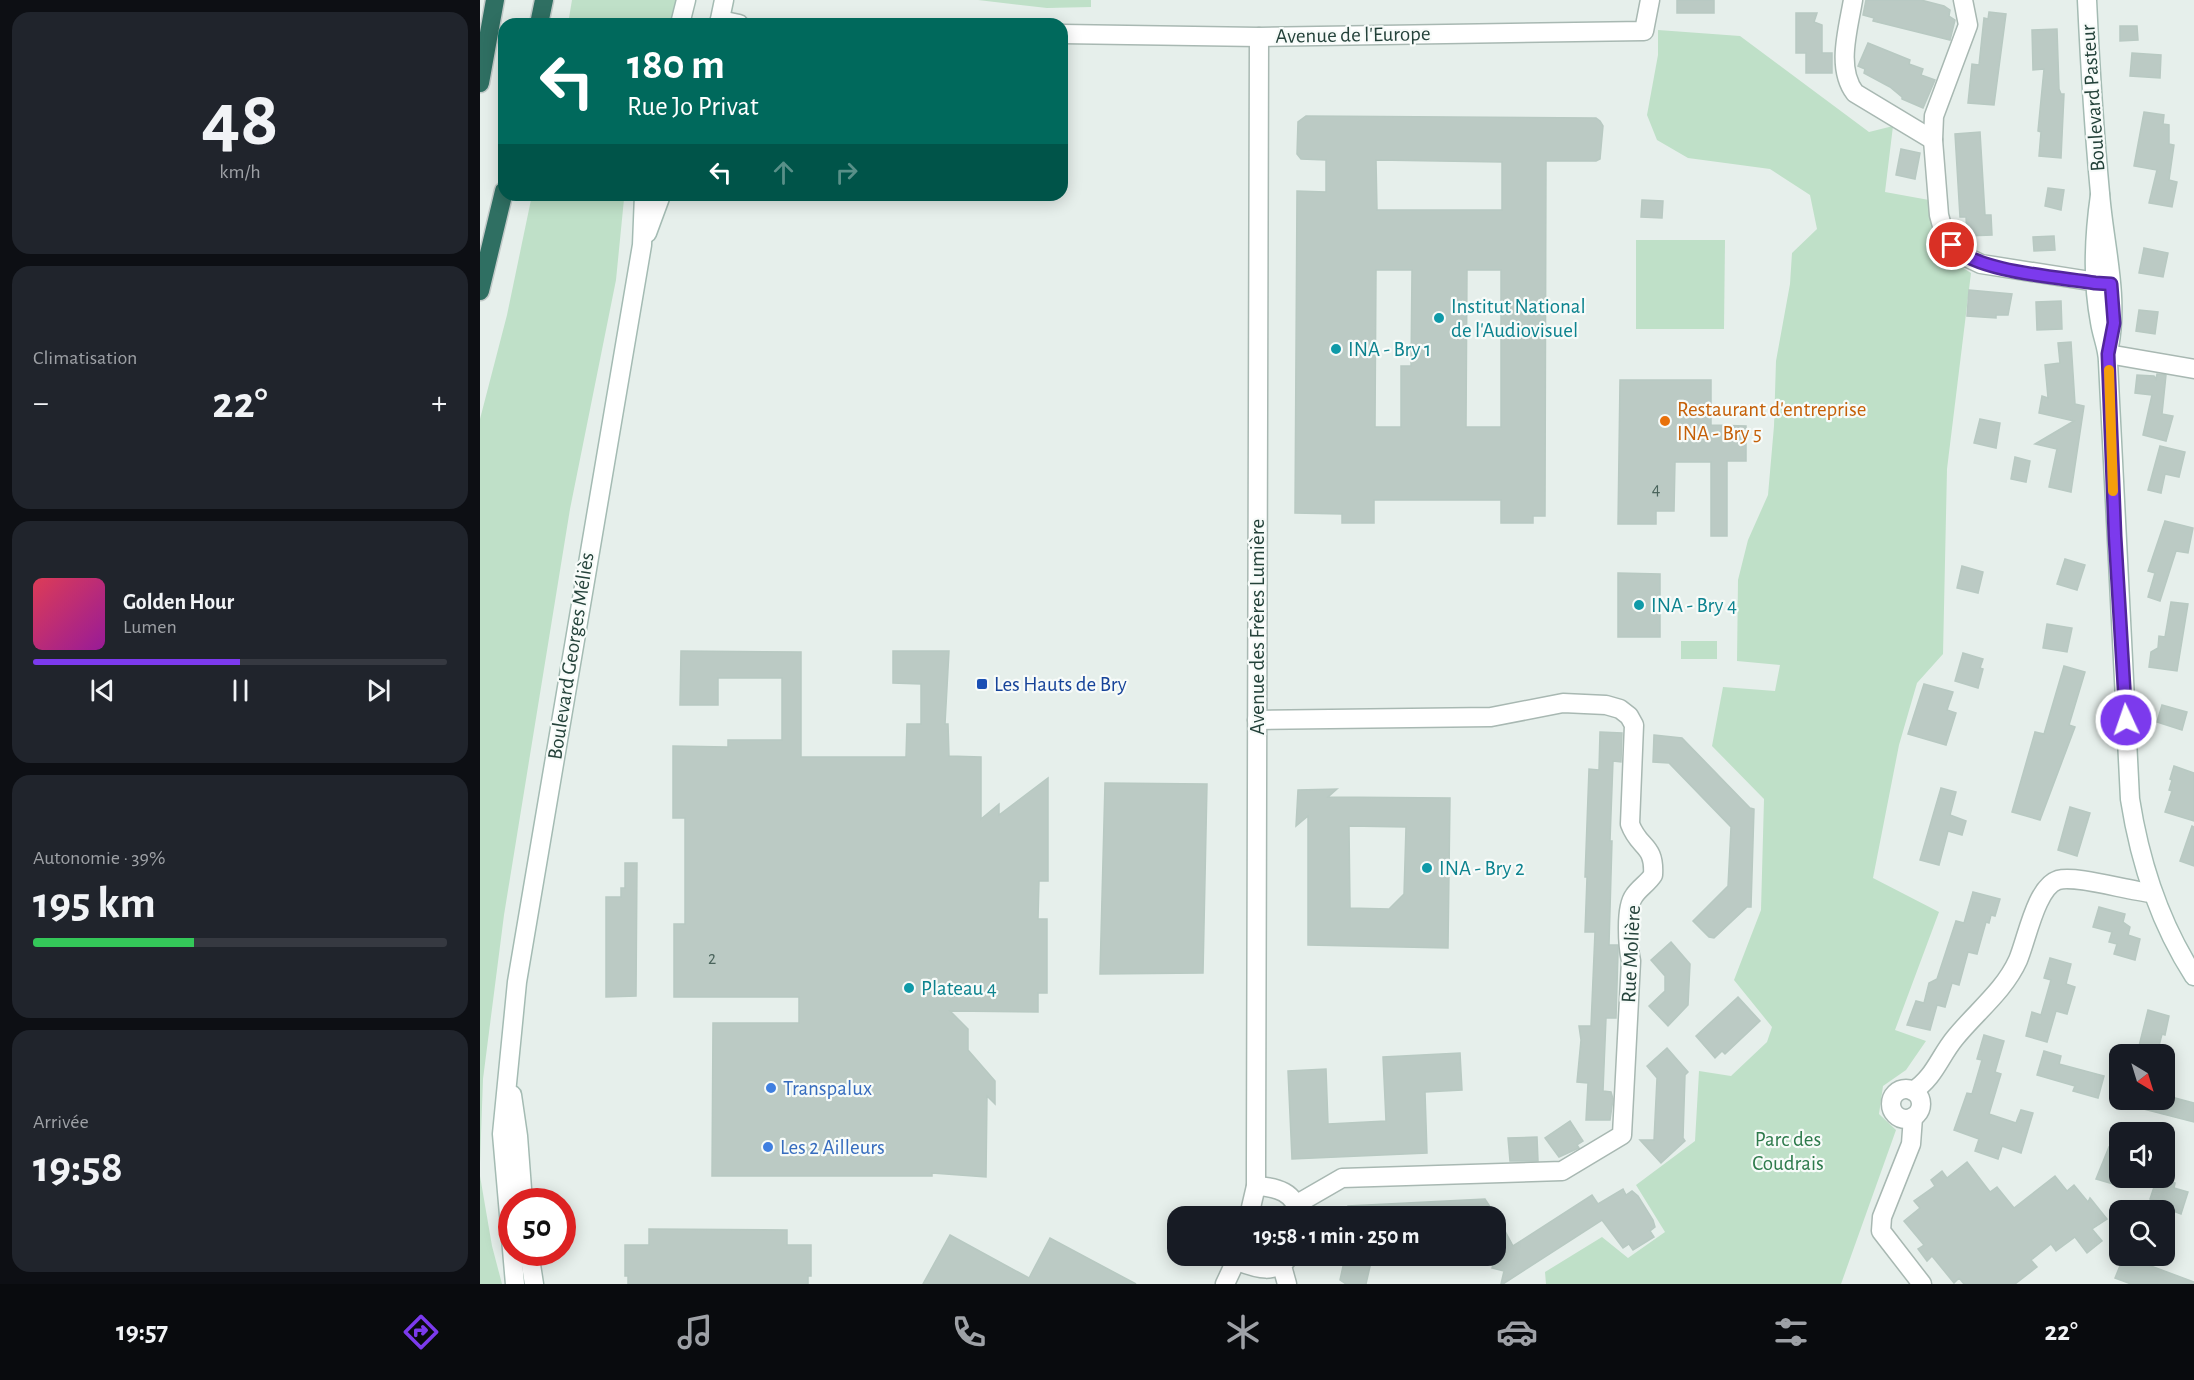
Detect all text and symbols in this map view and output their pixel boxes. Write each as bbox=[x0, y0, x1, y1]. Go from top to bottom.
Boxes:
street label: Avenue de l'Europe bbox=[1275, 23, 1431, 47]
street label: Boulevard Pasteur bbox=[2077, 24, 2109, 172]
icon: left bbox=[528, 42, 606, 120]
text: 180 m bbox=[627, 44, 725, 86]
text: 48 bbox=[201, 82, 279, 160]
text: Rue Jo Privat bbox=[627, 93, 759, 120]
icon: left bbox=[704, 156, 737, 189]
icon: ahead bbox=[767, 156, 800, 189]
icon: right bbox=[830, 156, 863, 189]
text: km/h bbox=[219, 162, 261, 182]
pin bbox=[1926, 219, 1977, 270]
icon: arrive bbox=[1935, 228, 1968, 261]
place label: Institut National de l'Audiovisuel bbox=[1451, 296, 1586, 341]
marker: Institut National de l'Audiovisuel bbox=[1432, 311, 1446, 325]
place label: INA - Bry 1 bbox=[1348, 339, 1431, 360]
marker: INA - Bry 1 bbox=[1329, 342, 1343, 356]
text: Climatisation bbox=[33, 348, 137, 368]
text: 22° bbox=[212, 381, 268, 426]
text: − bbox=[33, 387, 49, 420]
text: + bbox=[431, 387, 447, 420]
place label: Restaurant d'entreprise INA - Bry 5 bbox=[1677, 399, 1866, 444]
marker: Restaurant d'entreprise INA - Bry 5 bbox=[1658, 414, 1672, 428]
house number: 4 bbox=[1652, 481, 1661, 499]
street label: Avenue des Frères Lumière bbox=[1247, 519, 1268, 735]
street label: Boulevard Georges Méliès bbox=[544, 551, 598, 761]
text: Golden Hour bbox=[123, 591, 234, 613]
place label: INA - Bry 4 bbox=[1651, 595, 1737, 616]
marker: INA - Bry 4 bbox=[1632, 598, 1646, 612]
text: Lumen bbox=[123, 617, 177, 637]
icon: previous bbox=[86, 674, 119, 707]
icon: pause bbox=[224, 674, 257, 707]
icon: next bbox=[362, 674, 395, 707]
place label: Les Hauts de Bry bbox=[994, 674, 1127, 695]
marker: Les Hauts de Bry bbox=[975, 677, 989, 691]
position arrow bbox=[2094, 688, 2158, 752]
text: Autonomie · 39% bbox=[33, 848, 165, 868]
place label: INA - Bry 2 bbox=[1439, 858, 1525, 879]
marker: INA - Bry 2 bbox=[1420, 861, 1434, 875]
text: 195 km bbox=[33, 881, 156, 926]
street label: Rue Molière bbox=[1618, 905, 1644, 1003]
house number: 2 bbox=[708, 950, 716, 968]
place label: Plateau 4 bbox=[921, 978, 997, 999]
marker: Plateau 4 bbox=[902, 981, 916, 995]
north arrow bbox=[2109, 1044, 2175, 1110]
map controls bbox=[2109, 1044, 2175, 1266]
place label: Transpalux bbox=[783, 1078, 872, 1099]
marker: Transpalux bbox=[764, 1081, 778, 1095]
text: Arrivée bbox=[33, 1112, 89, 1132]
button: sound bbox=[2109, 1122, 2175, 1188]
park label: Parc des Coudrais bbox=[1752, 1129, 1824, 1174]
place label: Les 2 Ailleurs bbox=[780, 1137, 885, 1158]
marker: Les 2 Ailleurs bbox=[761, 1140, 775, 1154]
text: 19:58 bbox=[33, 1145, 123, 1190]
speed limit sign: 50 bbox=[498, 1188, 576, 1266]
button: search bbox=[2109, 1200, 2175, 1266]
text: 19:58 · 1 min · 250 m bbox=[1253, 1225, 1420, 1247]
icon: directions bbox=[400, 1311, 442, 1353]
icon: music bbox=[674, 1311, 716, 1353]
icon: phone bbox=[948, 1311, 990, 1353]
icon: climate bbox=[1222, 1311, 1264, 1353]
icon: car bbox=[1496, 1311, 1538, 1353]
icon: filters bbox=[1770, 1311, 1812, 1353]
text: 19:57 bbox=[116, 1318, 168, 1345]
text: 22° bbox=[2045, 1318, 2078, 1345]

